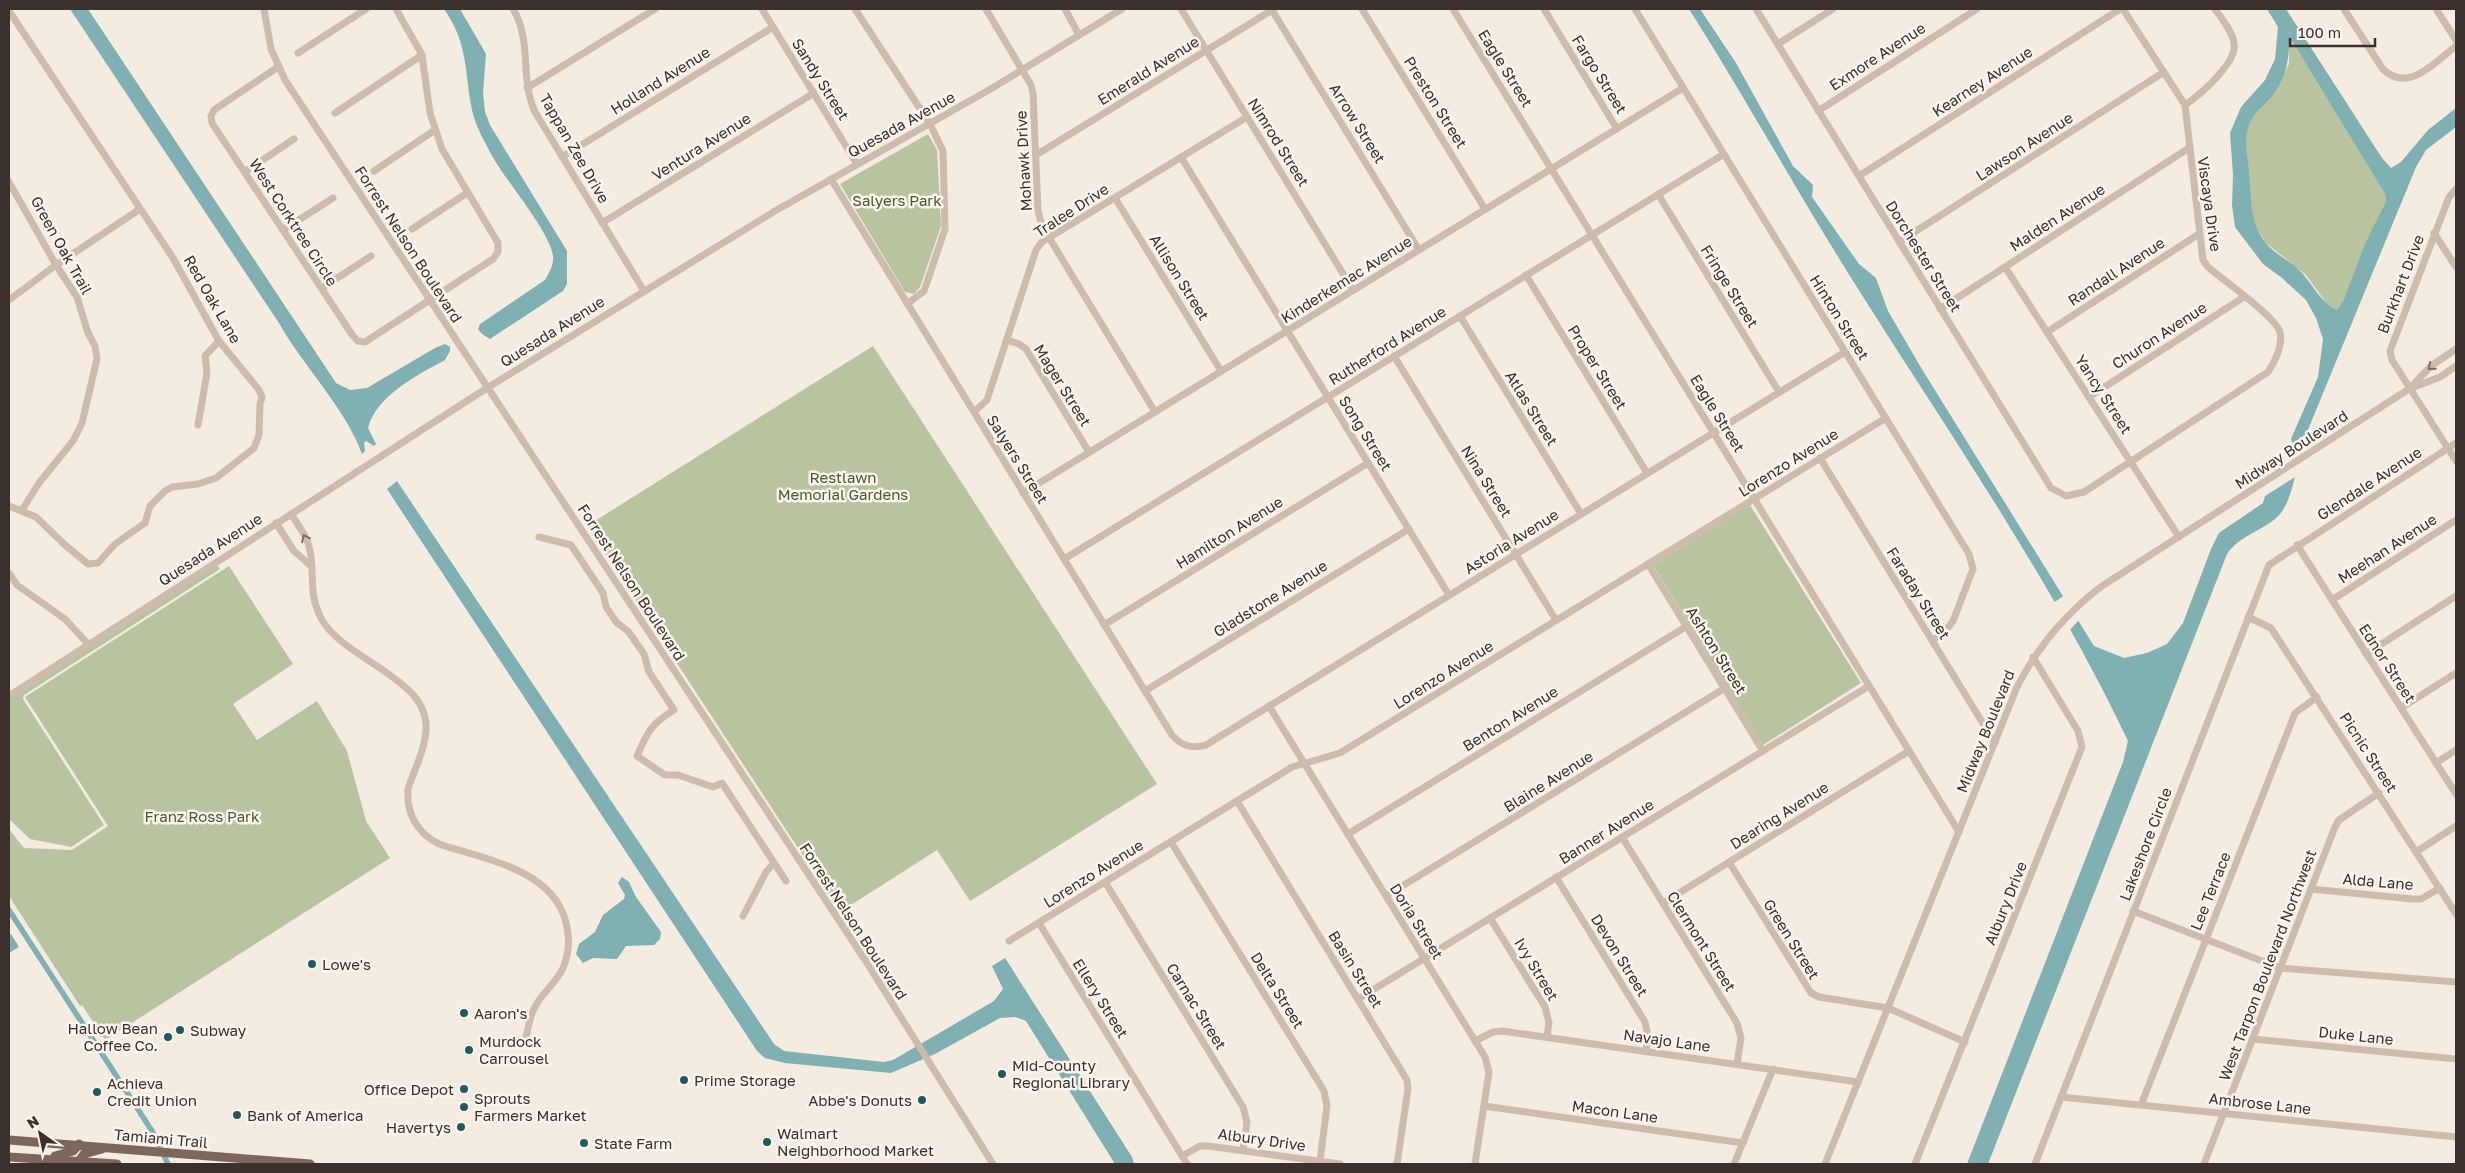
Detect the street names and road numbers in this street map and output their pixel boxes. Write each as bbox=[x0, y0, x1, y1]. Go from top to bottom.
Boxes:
street label: Exmore Avenue bbox=[1826, 18, 1929, 94]
street label: Eagle Street bbox=[1475, 26, 1537, 110]
street label: Fargo Street bbox=[1569, 31, 1631, 117]
street label: Emerald Avenue bbox=[1094, 32, 1202, 108]
street label: Sandy Street bbox=[789, 35, 853, 123]
street label: Holland Avenue bbox=[607, 42, 713, 118]
street label: Kearney Avenue bbox=[1929, 42, 2036, 120]
street label: Preston Street bbox=[1401, 53, 1471, 151]
street label: Arrow Street bbox=[1326, 80, 1390, 166]
street label: Quesada Avenue bbox=[844, 87, 958, 161]
street label: Tappan Zee Drive bbox=[536, 90, 614, 206]
street label: Nimrod Street bbox=[1245, 94, 1313, 190]
street label: Ventura Avenue bbox=[648, 108, 754, 184]
street label: Lawson Avenue bbox=[1972, 108, 2076, 184]
street label: Mohawk Drive bbox=[1011, 110, 1035, 212]
street label: West Corktree Circle bbox=[246, 155, 342, 289]
street label: Viscaya Drive bbox=[2194, 155, 2226, 253]
street label: Forrest Nelson Boulevard bbox=[352, 162, 466, 326]
street label: Tralee Drive bbox=[1030, 179, 1112, 241]
street label: Malden Avenue bbox=[2006, 179, 2108, 254]
street label: Green Oak Trail bbox=[28, 193, 96, 297]
street label: Dorchester Street bbox=[1882, 197, 1966, 315]
street label: Allison Street bbox=[1146, 231, 1214, 323]
street label: Kinderkemac Avenue bbox=[1277, 231, 1415, 327]
street label: Burkhart Drive bbox=[2373, 232, 2427, 336]
street label: Randall Avenue bbox=[2064, 233, 2168, 309]
street label: Fringe Street bbox=[1697, 241, 1763, 331]
street label: Red Oak Lane bbox=[181, 252, 246, 346]
street label: Hinton Street bbox=[1807, 271, 1873, 363]
street label: Quesada Avenue bbox=[496, 291, 608, 370]
street label: Churon Avenue bbox=[2108, 298, 2210, 372]
street label: Rutherford Avenue bbox=[1325, 301, 1449, 388]
street label: Proper Street bbox=[1565, 321, 1631, 413]
street label: Mager Street bbox=[1031, 341, 1095, 429]
street label: Yancy Street bbox=[2072, 351, 2136, 437]
street label: Atlas Street bbox=[1502, 367, 1562, 449]
street label: Eagle Street bbox=[1687, 371, 1749, 455]
street label: Song Street bbox=[1336, 392, 1396, 474]
street label: Midway Boulevard bbox=[2231, 406, 2351, 492]
street label: Salyers Street bbox=[984, 411, 1052, 507]
street label: Lorenzo Avenue bbox=[1735, 424, 1842, 500]
street label: Nina Street bbox=[1458, 442, 1516, 520]
street label: Glendale Avenue bbox=[2313, 442, 2425, 523]
street label: Hamilton Avenue bbox=[1172, 492, 1286, 572]
street label: Forrest Nelson Boulevard bbox=[575, 500, 689, 664]
street label: Astoria Avenue bbox=[1460, 505, 1562, 577]
street label: Quesada Avenue bbox=[155, 509, 265, 589]
street label: Meehan Avenue bbox=[2334, 509, 2440, 587]
street label: Faraday Street bbox=[1883, 544, 1955, 642]
street label: Gladstone Avenue bbox=[1210, 556, 1330, 640]
street label: Ashton Street bbox=[1683, 603, 1751, 697]
street label: Ednor Street bbox=[2356, 620, 2420, 706]
street label: Lorenzo Avenue bbox=[1390, 636, 1497, 712]
street label: Midway Boulevard bbox=[1952, 667, 2018, 795]
street label: Benton Avenue bbox=[1459, 681, 1561, 754]
street label: Picnic Street bbox=[2337, 709, 2401, 795]
street label: Blaine Avenue bbox=[1500, 746, 1596, 816]
street label: Dearing Avenue bbox=[1726, 777, 1832, 852]
street label: Lakeshore Circle bbox=[2115, 785, 2175, 903]
street label: Banner Avenue bbox=[1555, 795, 1657, 867]
street label: Lorenzo Avenue bbox=[1040, 835, 1147, 911]
street label: Forrest Nelson Boulevard bbox=[797, 839, 911, 1003]
street label: West Tarpon Boulevard Northwest bbox=[2214, 847, 2320, 1083]
street label: Lee Terrace bbox=[2186, 849, 2234, 933]
street label: Albury Drive bbox=[1980, 858, 2030, 947]
street label: Alda Lane bbox=[2342, 869, 2414, 893]
street label: Doria Street bbox=[1387, 880, 1447, 962]
street label: Clermont Street bbox=[1664, 888, 1740, 994]
street label: Green Street bbox=[1760, 896, 1824, 982]
street label: Devon Street bbox=[1588, 911, 1652, 999]
street label: Basin Street bbox=[1325, 927, 1387, 1011]
street label: Ivy Street bbox=[1511, 934, 1563, 1004]
street label: Delta Street bbox=[1247, 949, 1309, 1031]
street label: Ellery Street bbox=[1069, 955, 1133, 1041]
street label: Carnac Street bbox=[1163, 959, 1231, 1053]
street label: Duke Lane bbox=[2318, 1022, 2395, 1048]
street label: Navajo Lane bbox=[1622, 1025, 1712, 1055]
street label: Ambrose Lane bbox=[2208, 1089, 2312, 1117]
street label: Macon Lane bbox=[1571, 1096, 1659, 1126]
street label: Albury Drive bbox=[1217, 1124, 1307, 1154]
street label: Tamiami Trail bbox=[113, 1125, 209, 1151]

